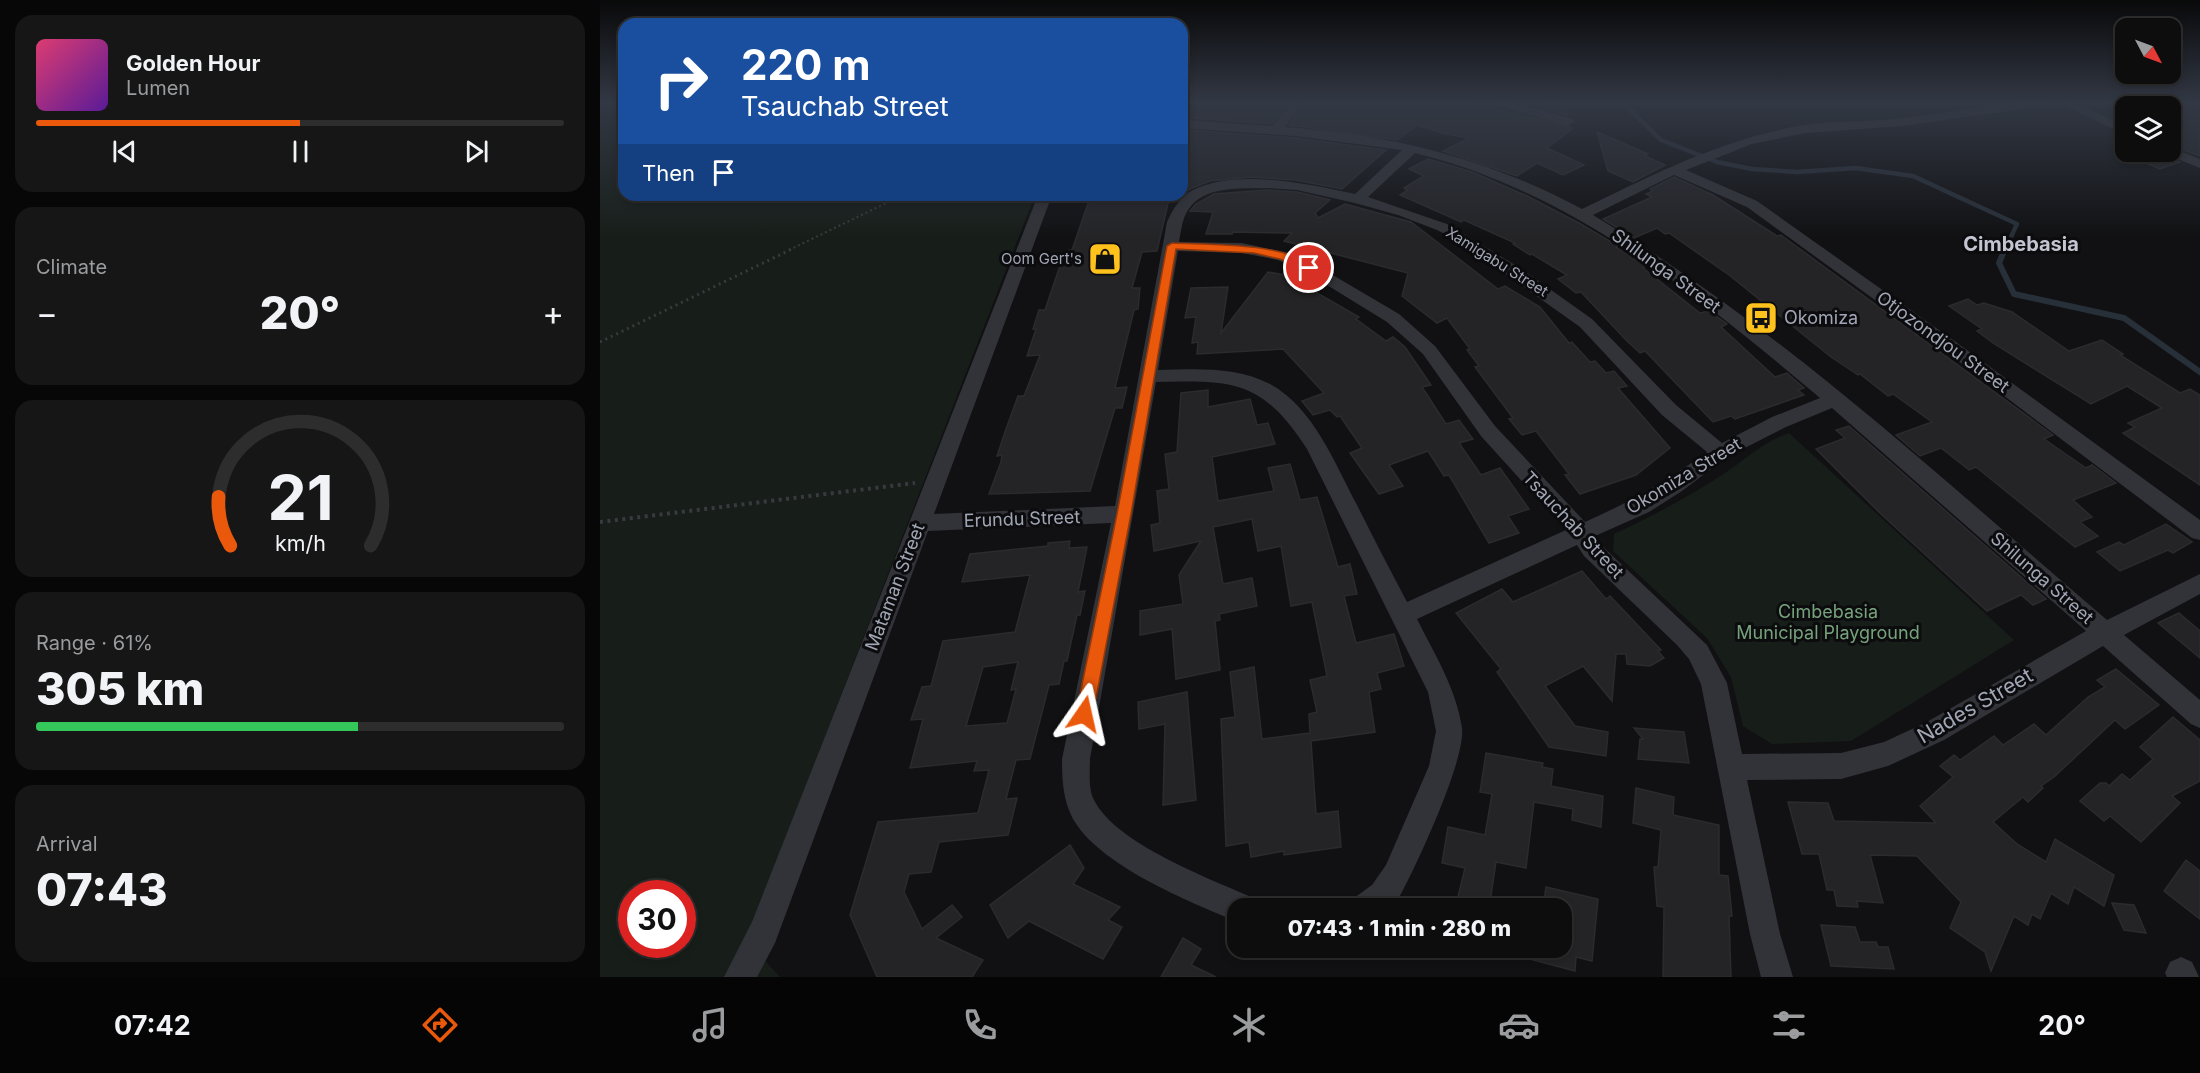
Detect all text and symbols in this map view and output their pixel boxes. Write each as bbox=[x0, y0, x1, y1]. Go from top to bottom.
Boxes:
north arrow bbox=[2115, 18, 2181, 84]
map controls bbox=[2115, 18, 2181, 162]
text: 220 m bbox=[741, 39, 871, 90]
icon: right bbox=[642, 42, 720, 120]
text: Golden Hour bbox=[126, 50, 260, 76]
text: Lumen bbox=[126, 76, 190, 100]
text: Tsauchab Street bbox=[741, 90, 949, 123]
button: layers bbox=[2115, 96, 2181, 162]
icon: previous bbox=[108, 135, 141, 168]
icon: pause bbox=[284, 135, 317, 168]
icon: next bbox=[460, 135, 493, 168]
icon: arrive bbox=[707, 156, 740, 189]
text: Then bbox=[642, 160, 695, 186]
street label: Xamigabu Street bbox=[1443, 223, 1552, 301]
street label: Shilunga Street bbox=[1608, 224, 1725, 317]
district label: Cimbebasia bbox=[1963, 232, 2079, 256]
shop icon: Oom Gert's bbox=[1087, 241, 1123, 277]
pin bbox=[1283, 242, 1334, 293]
place label: Oom Gert's bbox=[1001, 249, 1082, 268]
icon: arrive bbox=[1292, 251, 1325, 284]
text: Climate bbox=[36, 255, 107, 279]
text: 20° bbox=[260, 285, 340, 340]
street label: Otjozondjou Street bbox=[1873, 287, 2014, 397]
text: − bbox=[36, 293, 58, 333]
text: + bbox=[542, 293, 564, 333]
bus stop icon: Okomiza bbox=[1743, 300, 1779, 336]
place label: Okomiza bbox=[1784, 307, 1858, 328]
street label: Okomiza Street bbox=[1623, 433, 1745, 518]
text: 21 bbox=[267, 460, 333, 535]
street label: Tsauchab Street bbox=[1518, 467, 1628, 583]
street label: Erundu Street bbox=[963, 506, 1081, 531]
street label: Mataman Street bbox=[861, 520, 929, 654]
street label: Shilunga Street bbox=[1987, 527, 2098, 628]
text: km/h bbox=[275, 530, 325, 556]
park label: Cimbebasia Municipal Playground bbox=[1736, 601, 1920, 643]
text: Range · 61% bbox=[36, 631, 153, 655]
text: 305 km bbox=[36, 661, 204, 716]
street label: Nades Street bbox=[1913, 662, 2037, 749]
position arrow bbox=[1052, 682, 1116, 746]
text: Arrival bbox=[36, 832, 98, 856]
text: 07:43 bbox=[36, 862, 168, 917]
speed limit sign: 30 bbox=[618, 880, 696, 958]
text: 07:43 · 1 min · 280 m bbox=[1288, 915, 1511, 941]
icon: directions bbox=[419, 1004, 461, 1046]
icon: music bbox=[689, 1004, 731, 1046]
icon: phone bbox=[959, 1004, 1001, 1046]
icon: climate bbox=[1228, 1004, 1270, 1046]
icon: car bbox=[1498, 1004, 1540, 1046]
icon: filters bbox=[1768, 1004, 1810, 1046]
text: 07:42 bbox=[114, 1009, 191, 1042]
text: 20° bbox=[2038, 1009, 2086, 1042]

